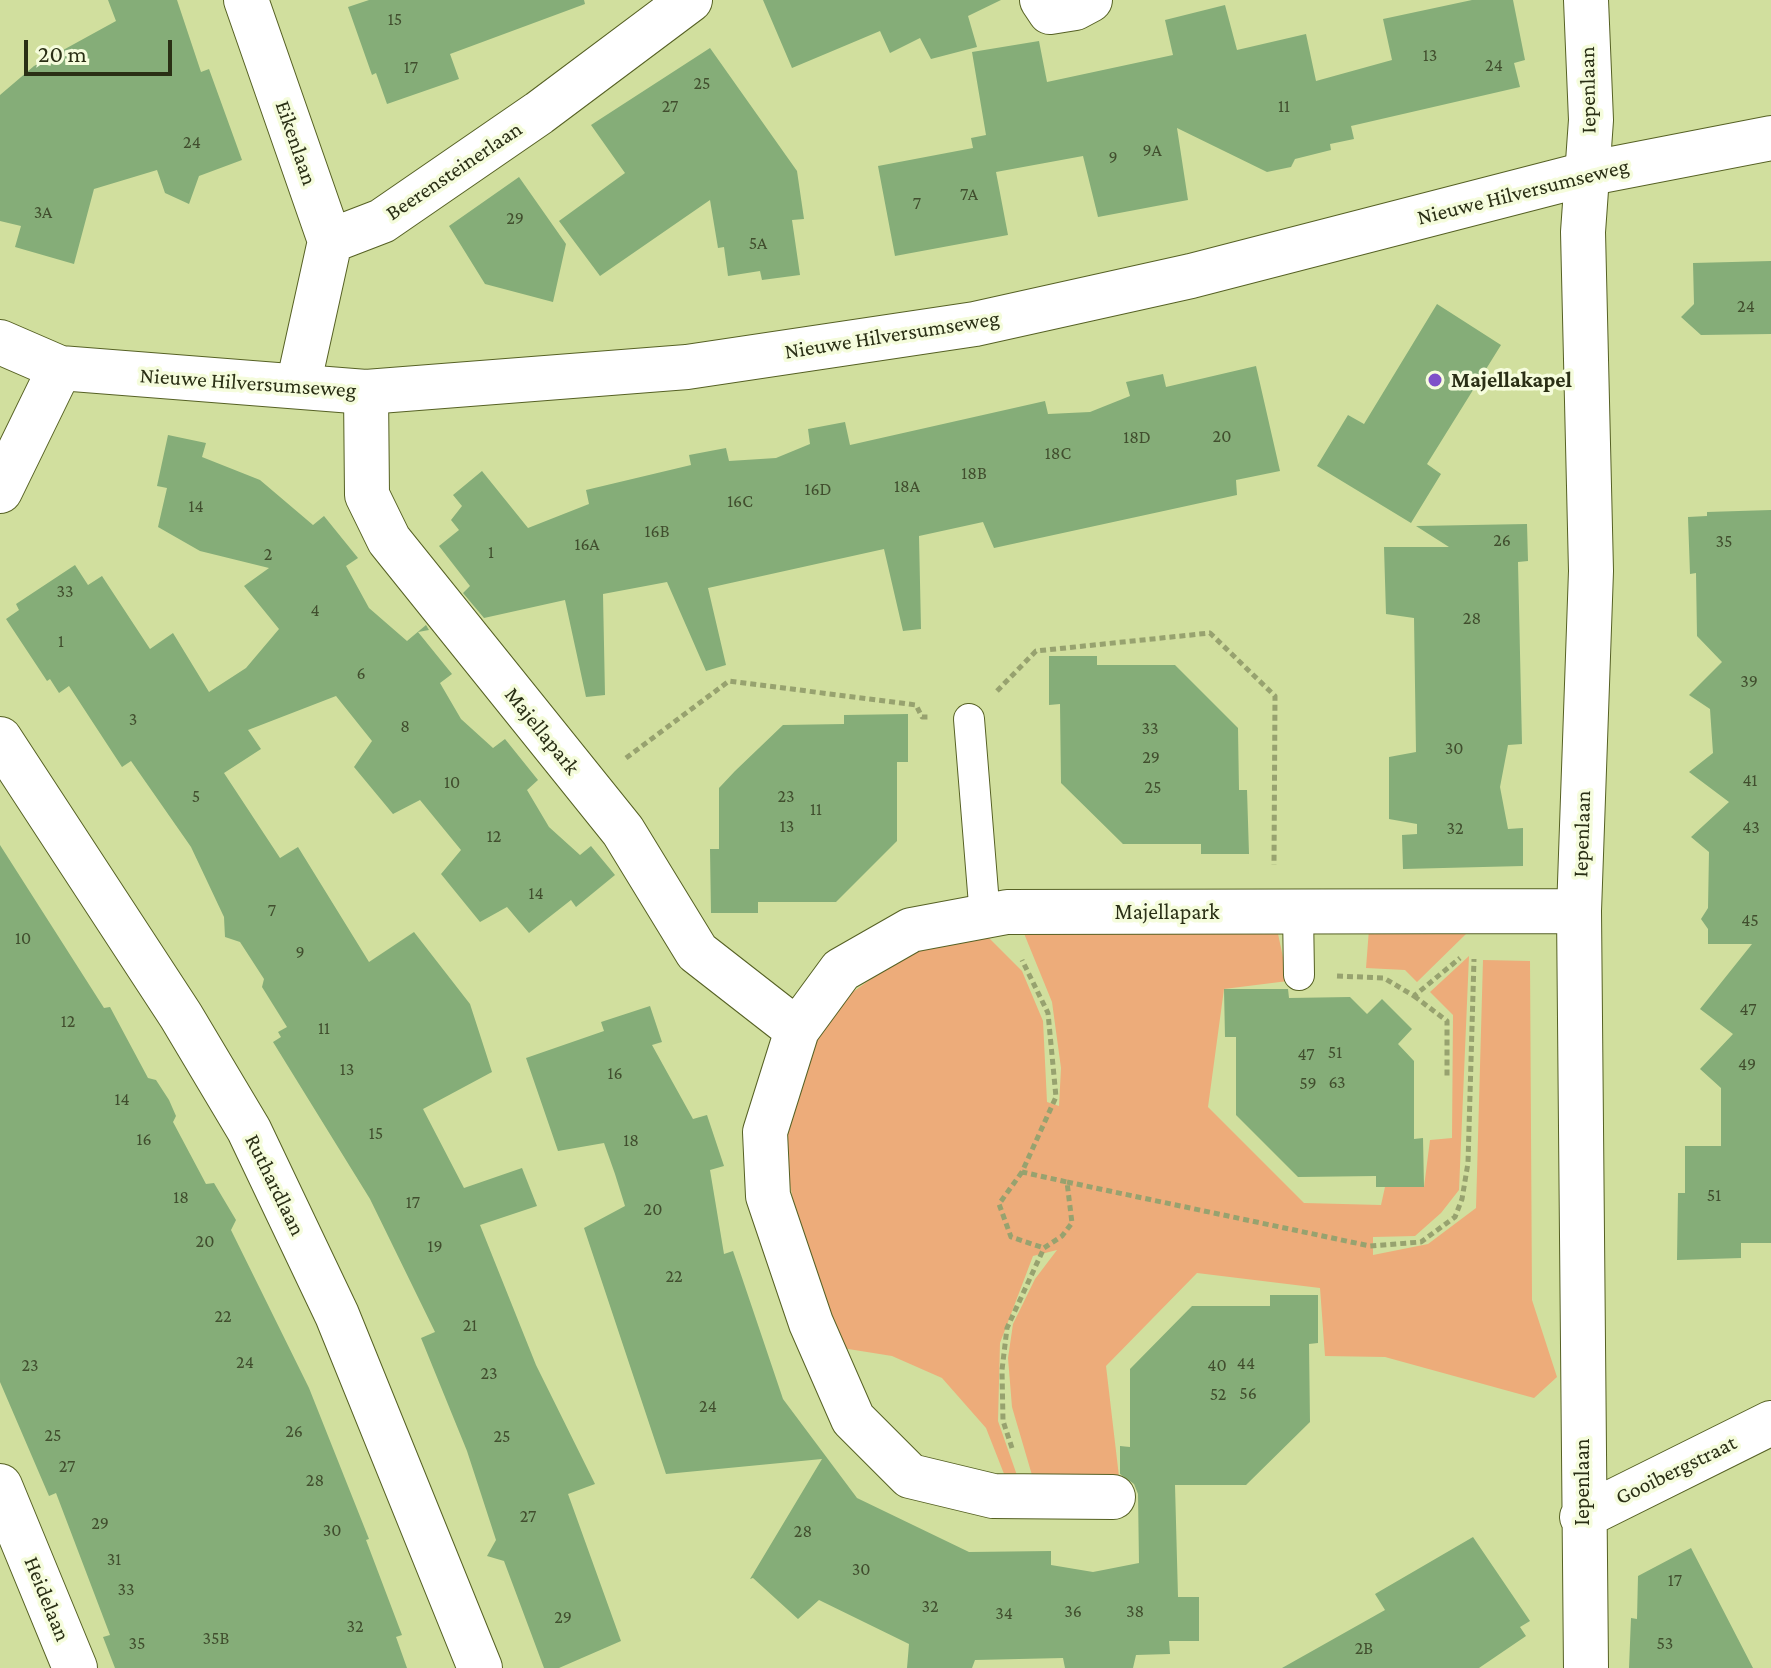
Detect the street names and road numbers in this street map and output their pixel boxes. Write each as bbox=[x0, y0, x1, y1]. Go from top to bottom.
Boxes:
street label: Iepenlaan bbox=[1574, 46, 1602, 134]
street label: Eikenlaan bbox=[269, 97, 323, 189]
street label: Beerensteinerlaan bbox=[381, 116, 527, 226]
street label: Nieuwe Hilversumseweg bbox=[1414, 153, 1632, 231]
street label: Nieuwe Hilversumseweg bbox=[783, 305, 1001, 365]
street label: Nieuwe Hilversumseweg bbox=[139, 362, 357, 404]
street label: Majellapark bbox=[499, 682, 585, 780]
street label: Iepenlaan bbox=[1567, 790, 1597, 878]
street label: Majellapark bbox=[1114, 899, 1220, 925]
street label: Ruthardlaan bbox=[239, 1130, 311, 1240]
street label: Gooibergstraat bbox=[1611, 1429, 1741, 1511]
street label: Iepenlaan bbox=[1569, 1438, 1595, 1526]
street label: Heidelaan bbox=[18, 1553, 76, 1645]

